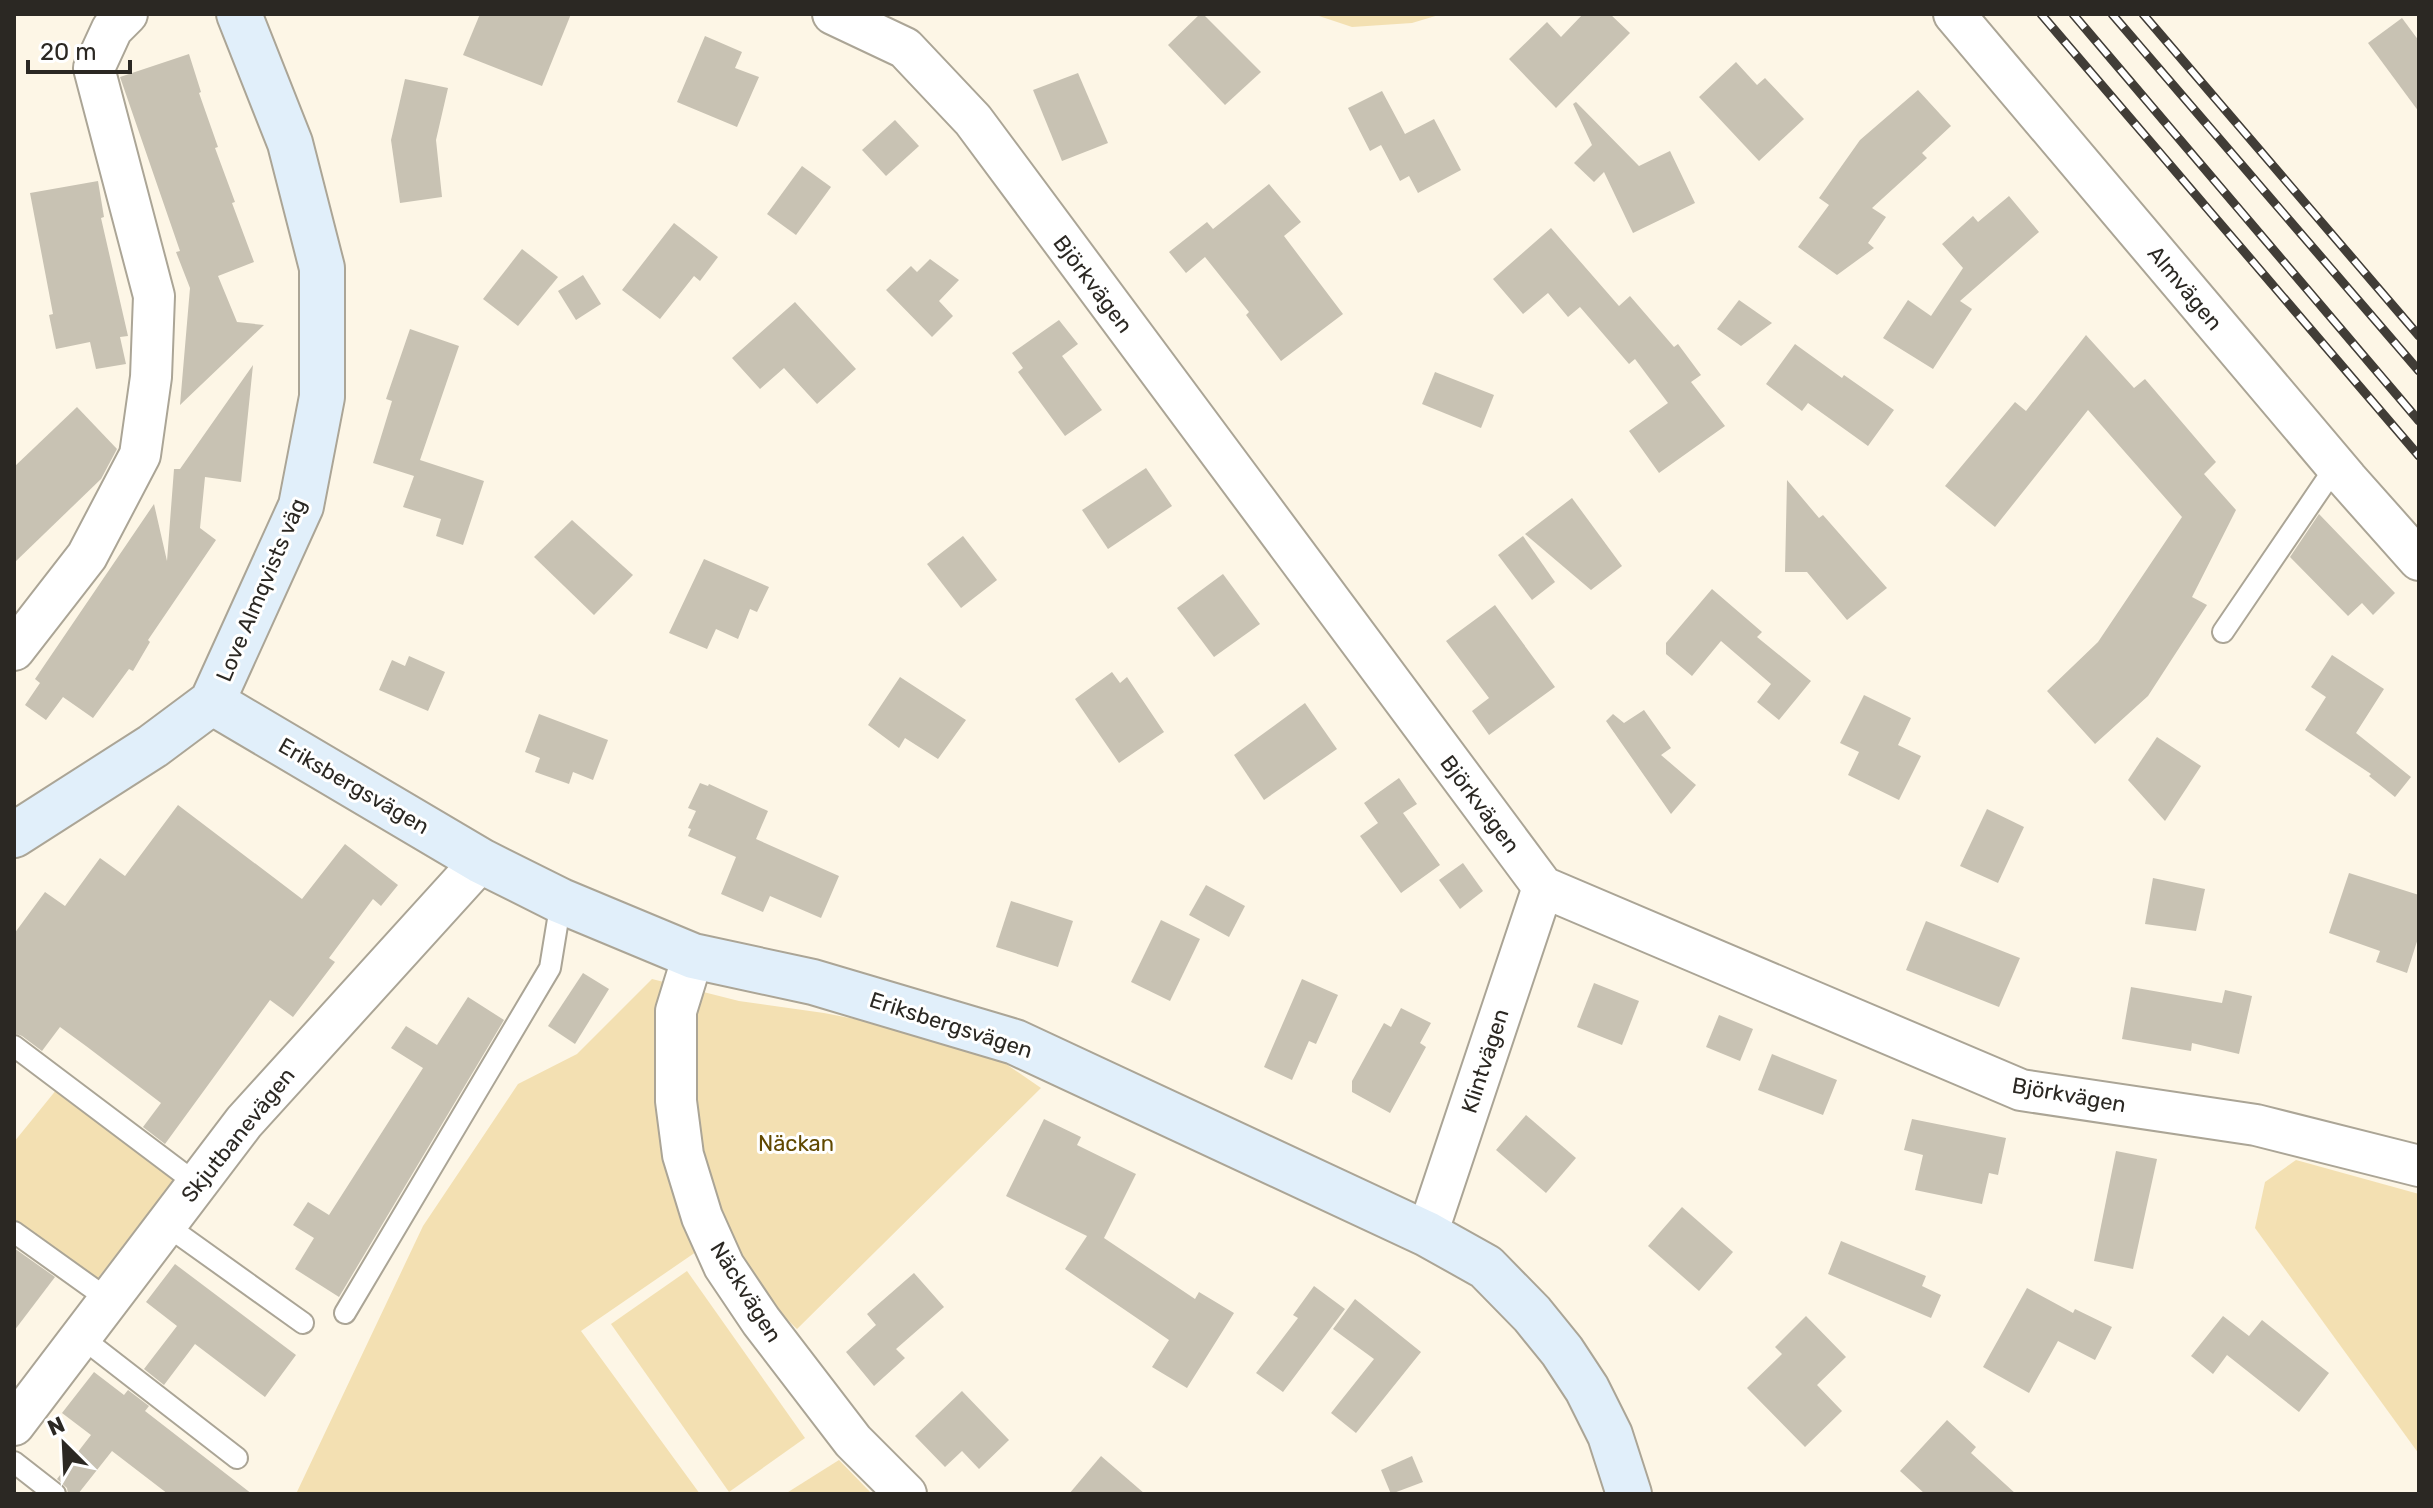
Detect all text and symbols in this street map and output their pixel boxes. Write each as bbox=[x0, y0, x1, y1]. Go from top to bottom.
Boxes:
scale bar bbox=[28, 24, 130, 74]
text: 20 m bbox=[40, 38, 97, 66]
street label: Björkvägen bbox=[1048, 230, 1138, 338]
street label: Almvägen bbox=[2142, 240, 2228, 336]
street label: Love Almqvists väg bbox=[210, 494, 312, 686]
street label: Eriksbergsvägen bbox=[274, 732, 434, 840]
street label: Björkvägen bbox=[1435, 750, 1525, 858]
street label: Eriksbergsvägen bbox=[866, 986, 1036, 1064]
street label: Klintvägen bbox=[1455, 1005, 1515, 1117]
street label: Skjutbanevägen bbox=[175, 1062, 301, 1208]
street label: Björkvägen bbox=[2010, 1072, 2128, 1118]
park label: Näckan bbox=[758, 1130, 834, 1157]
street label: Näckvägen bbox=[704, 1237, 788, 1347]
north arrow bbox=[24, 1404, 104, 1484]
text: N bbox=[43, 1411, 69, 1442]

